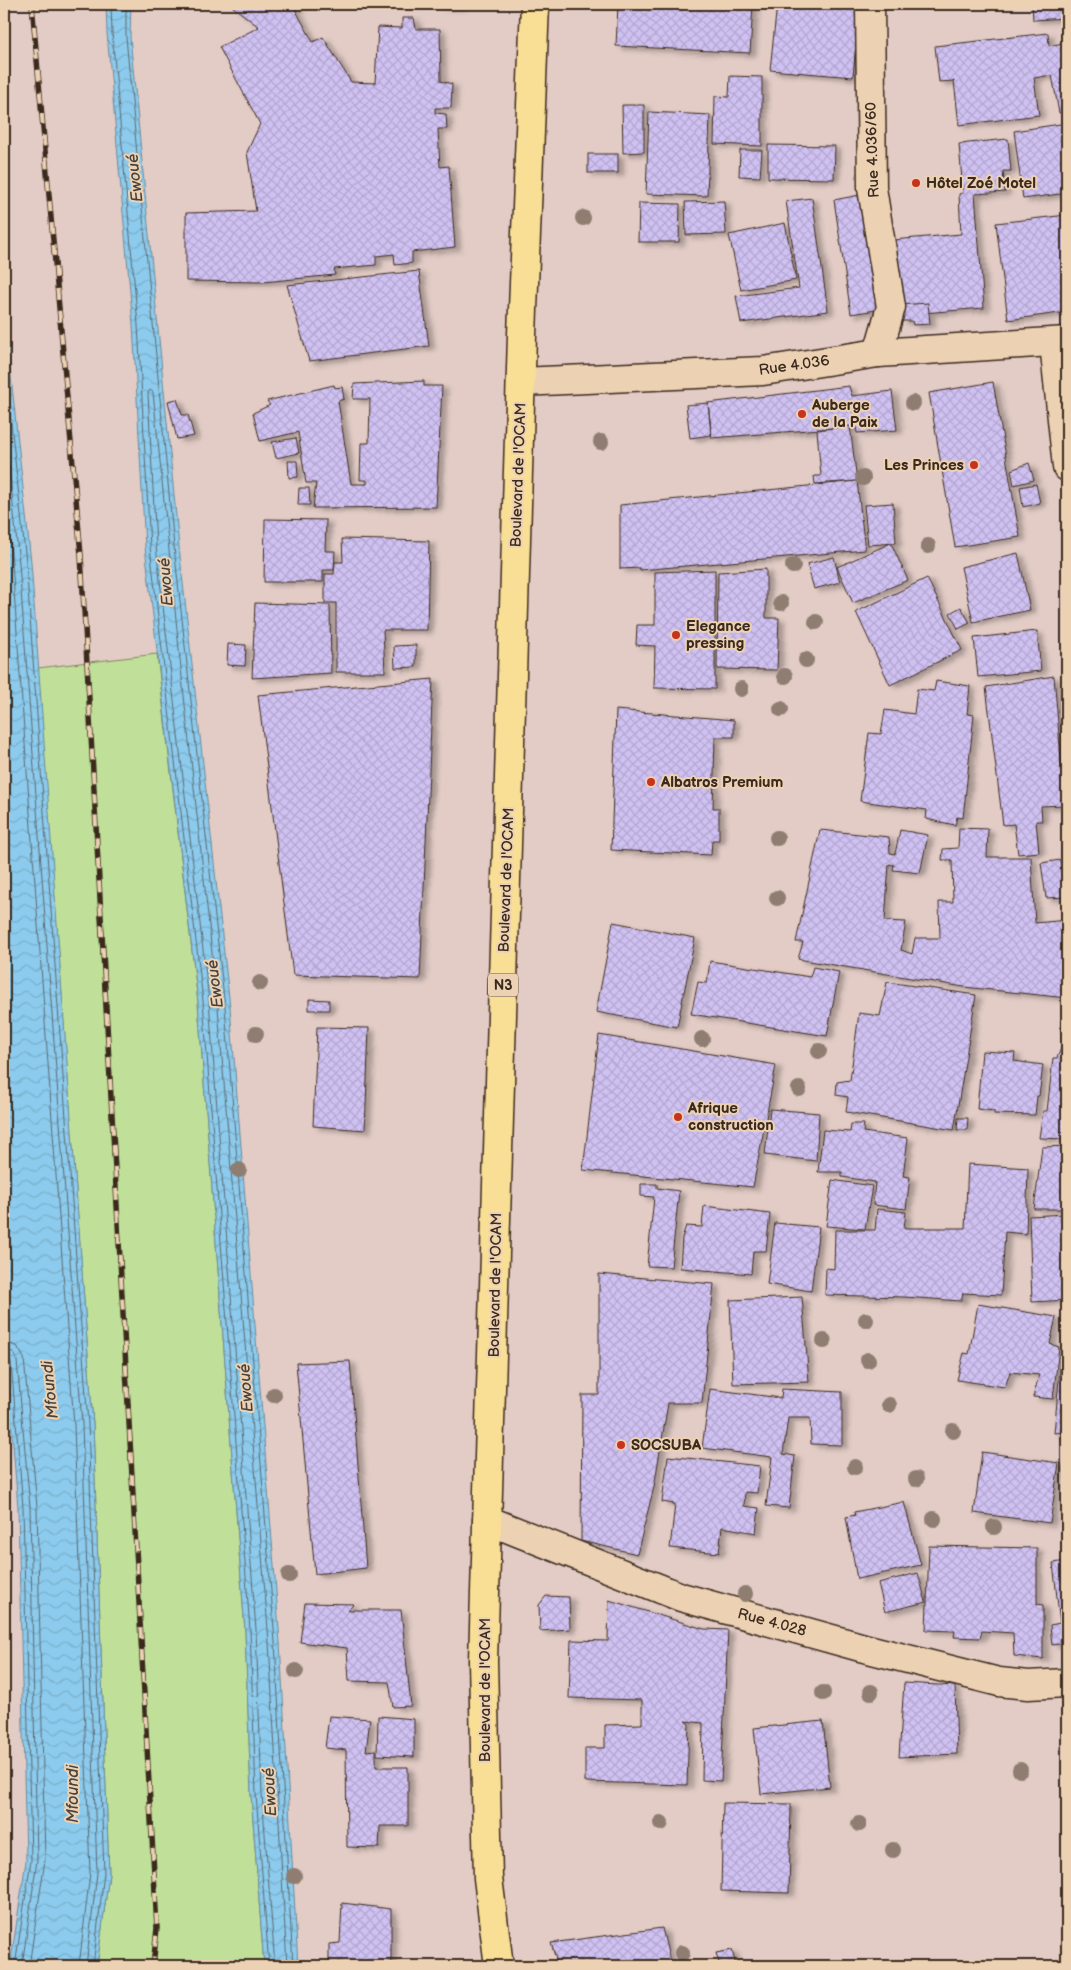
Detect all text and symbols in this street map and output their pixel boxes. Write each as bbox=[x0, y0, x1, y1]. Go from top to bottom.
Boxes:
street label: Rue 4.036/60 bbox=[861, 102, 884, 198]
water label: Ewoué bbox=[124, 153, 147, 203]
place label: Hôtel Zoé Motel bbox=[926, 174, 1036, 193]
marker: Hôtel Zoé Motel bbox=[910, 177, 922, 189]
street label: Rue 4.036 bbox=[757, 351, 831, 380]
place label: Auberge de la Paix bbox=[811, 396, 878, 432]
street label: Boulevard de l'OCAM bbox=[506, 402, 531, 548]
marker: Auberge de la Paix bbox=[796, 408, 808, 420]
place label: Les Princes bbox=[884, 456, 964, 475]
marker: Les Princes bbox=[968, 459, 980, 471]
water label: Ewoué bbox=[155, 557, 178, 607]
place label: Elegance pressing bbox=[686, 617, 751, 653]
marker: Elegance pressing bbox=[670, 629, 682, 641]
place label: Albatros Premium bbox=[660, 773, 784, 792]
marker: Albatros Premium bbox=[645, 776, 657, 788]
street label: Boulevard de l'OCAM bbox=[494, 807, 519, 953]
water label: Ewoué bbox=[203, 959, 228, 1009]
road number: N3 bbox=[488, 974, 518, 996]
place label: Afrique construction bbox=[687, 1099, 774, 1135]
marker: Afrique construction bbox=[672, 1111, 684, 1123]
street label: Boulevard de l'OCAM bbox=[485, 1213, 506, 1357]
water label: Mfoundi bbox=[38, 1359, 63, 1420]
water label: Ewoué bbox=[235, 1363, 258, 1413]
place label: SOCSUBA bbox=[631, 1436, 702, 1455]
marker: SOCSUBA bbox=[615, 1439, 627, 1451]
street label: Rue 4.028 bbox=[735, 1604, 809, 1641]
street label: Boulevard de l'OCAM bbox=[476, 1618, 495, 1762]
water label: Mfoundi bbox=[64, 1763, 83, 1823]
water label: Ewoué bbox=[260, 1767, 281, 1817]

